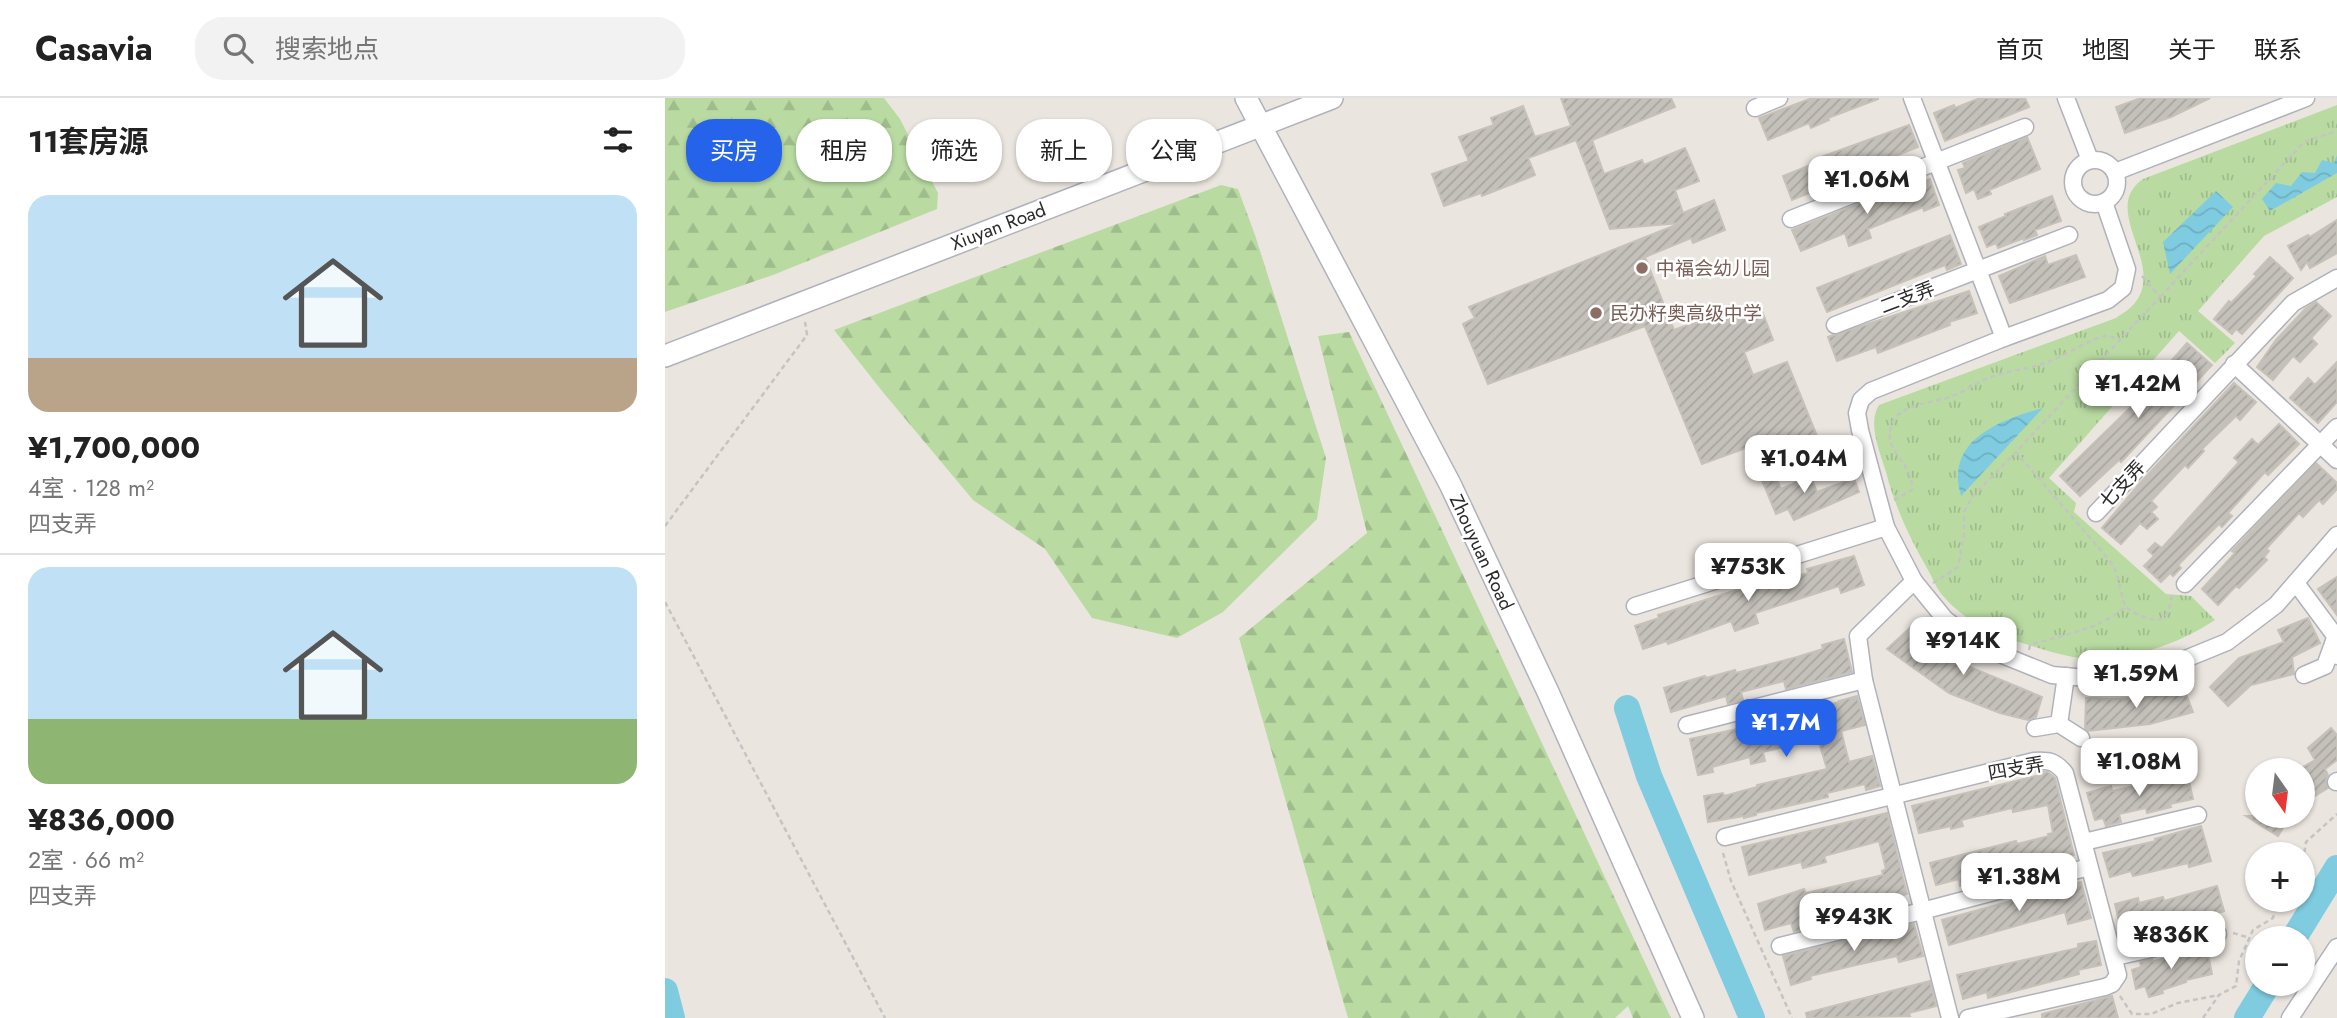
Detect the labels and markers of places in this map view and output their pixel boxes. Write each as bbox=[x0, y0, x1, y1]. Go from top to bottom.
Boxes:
pin: ¥1.06M bbox=[1810, 156, 1924, 216]
place label: 中福会幼儿园 bbox=[1656, 255, 1770, 282]
marker: 中福会幼儿园 bbox=[1634, 260, 1650, 276]
place label: 民办籽奥高级中学 bbox=[1610, 300, 1762, 327]
marker: 民办籽奥高级中学 bbox=[1588, 305, 1604, 321]
pin: ¥1.42M bbox=[2081, 360, 2195, 420]
pin: ¥1.04M bbox=[1747, 436, 1861, 495]
pin: ¥753K bbox=[1699, 544, 1797, 603]
pin: ¥914K bbox=[1914, 618, 2012, 677]
pin: ¥1.59M bbox=[2079, 650, 2193, 710]
pin: ¥1.7M bbox=[1737, 700, 1835, 759]
pin: ¥1.08M bbox=[2082, 738, 2196, 798]
pin: ¥1.38M bbox=[1962, 854, 2076, 913]
pin: ¥943K bbox=[1805, 894, 1903, 953]
pin: ¥836K bbox=[2122, 912, 2220, 971]

